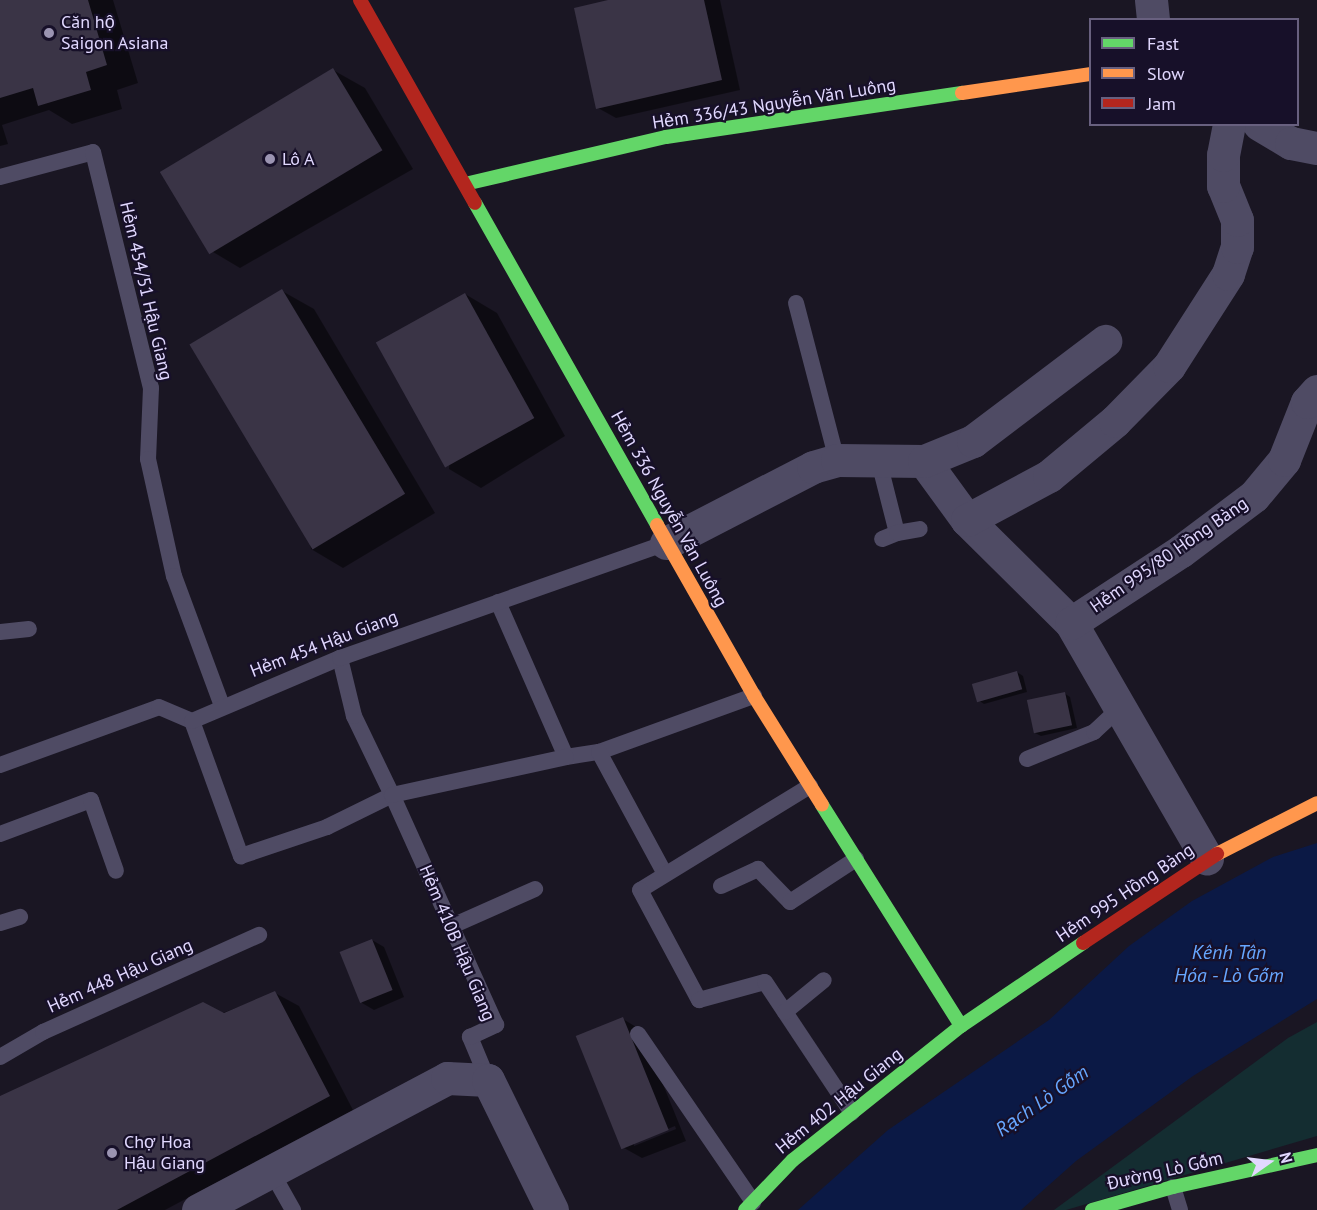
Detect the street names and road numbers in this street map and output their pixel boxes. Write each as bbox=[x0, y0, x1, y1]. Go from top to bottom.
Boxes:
street label: Hẻm 336/43 Nguyễn Văn Luông bbox=[650, 74, 898, 134]
street label: Hẻm 454/51 Hậu Giang bbox=[115, 200, 177, 382]
street label: Hẻm 336 Nguyễn Văn Luông bbox=[606, 407, 732, 611]
street label: Hẻm 995/80 Hồng Bàng bbox=[1086, 492, 1252, 618]
street label: Hẻm 454 Hậu Giang bbox=[247, 606, 401, 682]
street label: Hẻm 995 Hồng Bàng bbox=[1052, 839, 1198, 947]
street label: Hẻm 410B Hậu Giang bbox=[414, 862, 500, 1024]
street label: Hẻm 448 Hậu Giang bbox=[44, 934, 196, 1018]
street label: Hẻm 402 Hậu Giang bbox=[771, 1043, 907, 1159]
street label: Đường Lò Gốm bbox=[1105, 1147, 1225, 1195]

